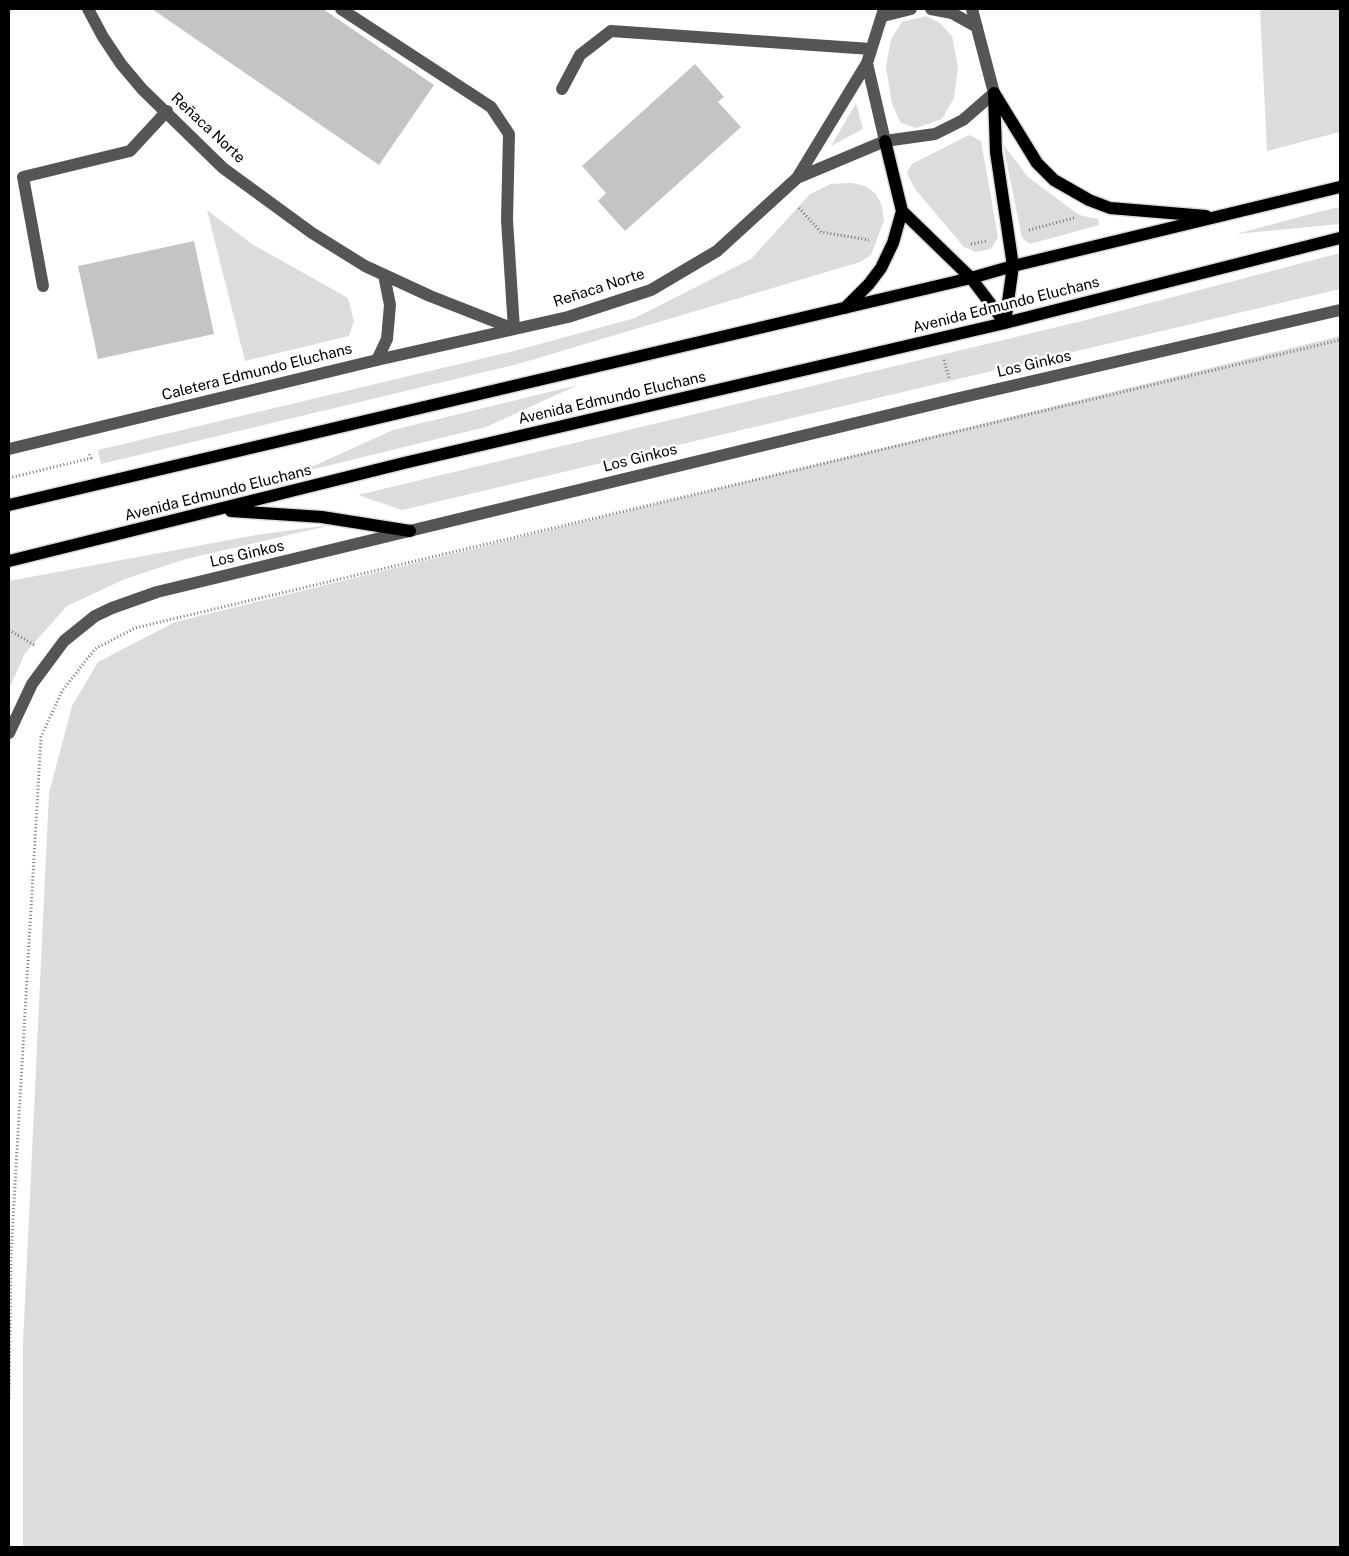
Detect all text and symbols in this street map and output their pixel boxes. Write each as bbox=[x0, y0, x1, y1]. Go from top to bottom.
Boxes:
street label: Reñaca Norte bbox=[167, 89, 249, 167]
street label: Reñaca Norte bbox=[551, 265, 647, 311]
street label: Avenida Edmundo Eluchans bbox=[911, 273, 1101, 337]
street label: Caletera Edmundo Eluchans bbox=[160, 340, 354, 404]
street label: Los Ginkos bbox=[995, 347, 1073, 381]
street label: Avenida Edmundo Eluchans bbox=[516, 368, 708, 428]
street label: Los Ginkos bbox=[601, 440, 679, 476]
street label: Avenida Edmundo Eluchans bbox=[123, 461, 313, 525]
street label: Los Ginkos bbox=[208, 537, 286, 571]

